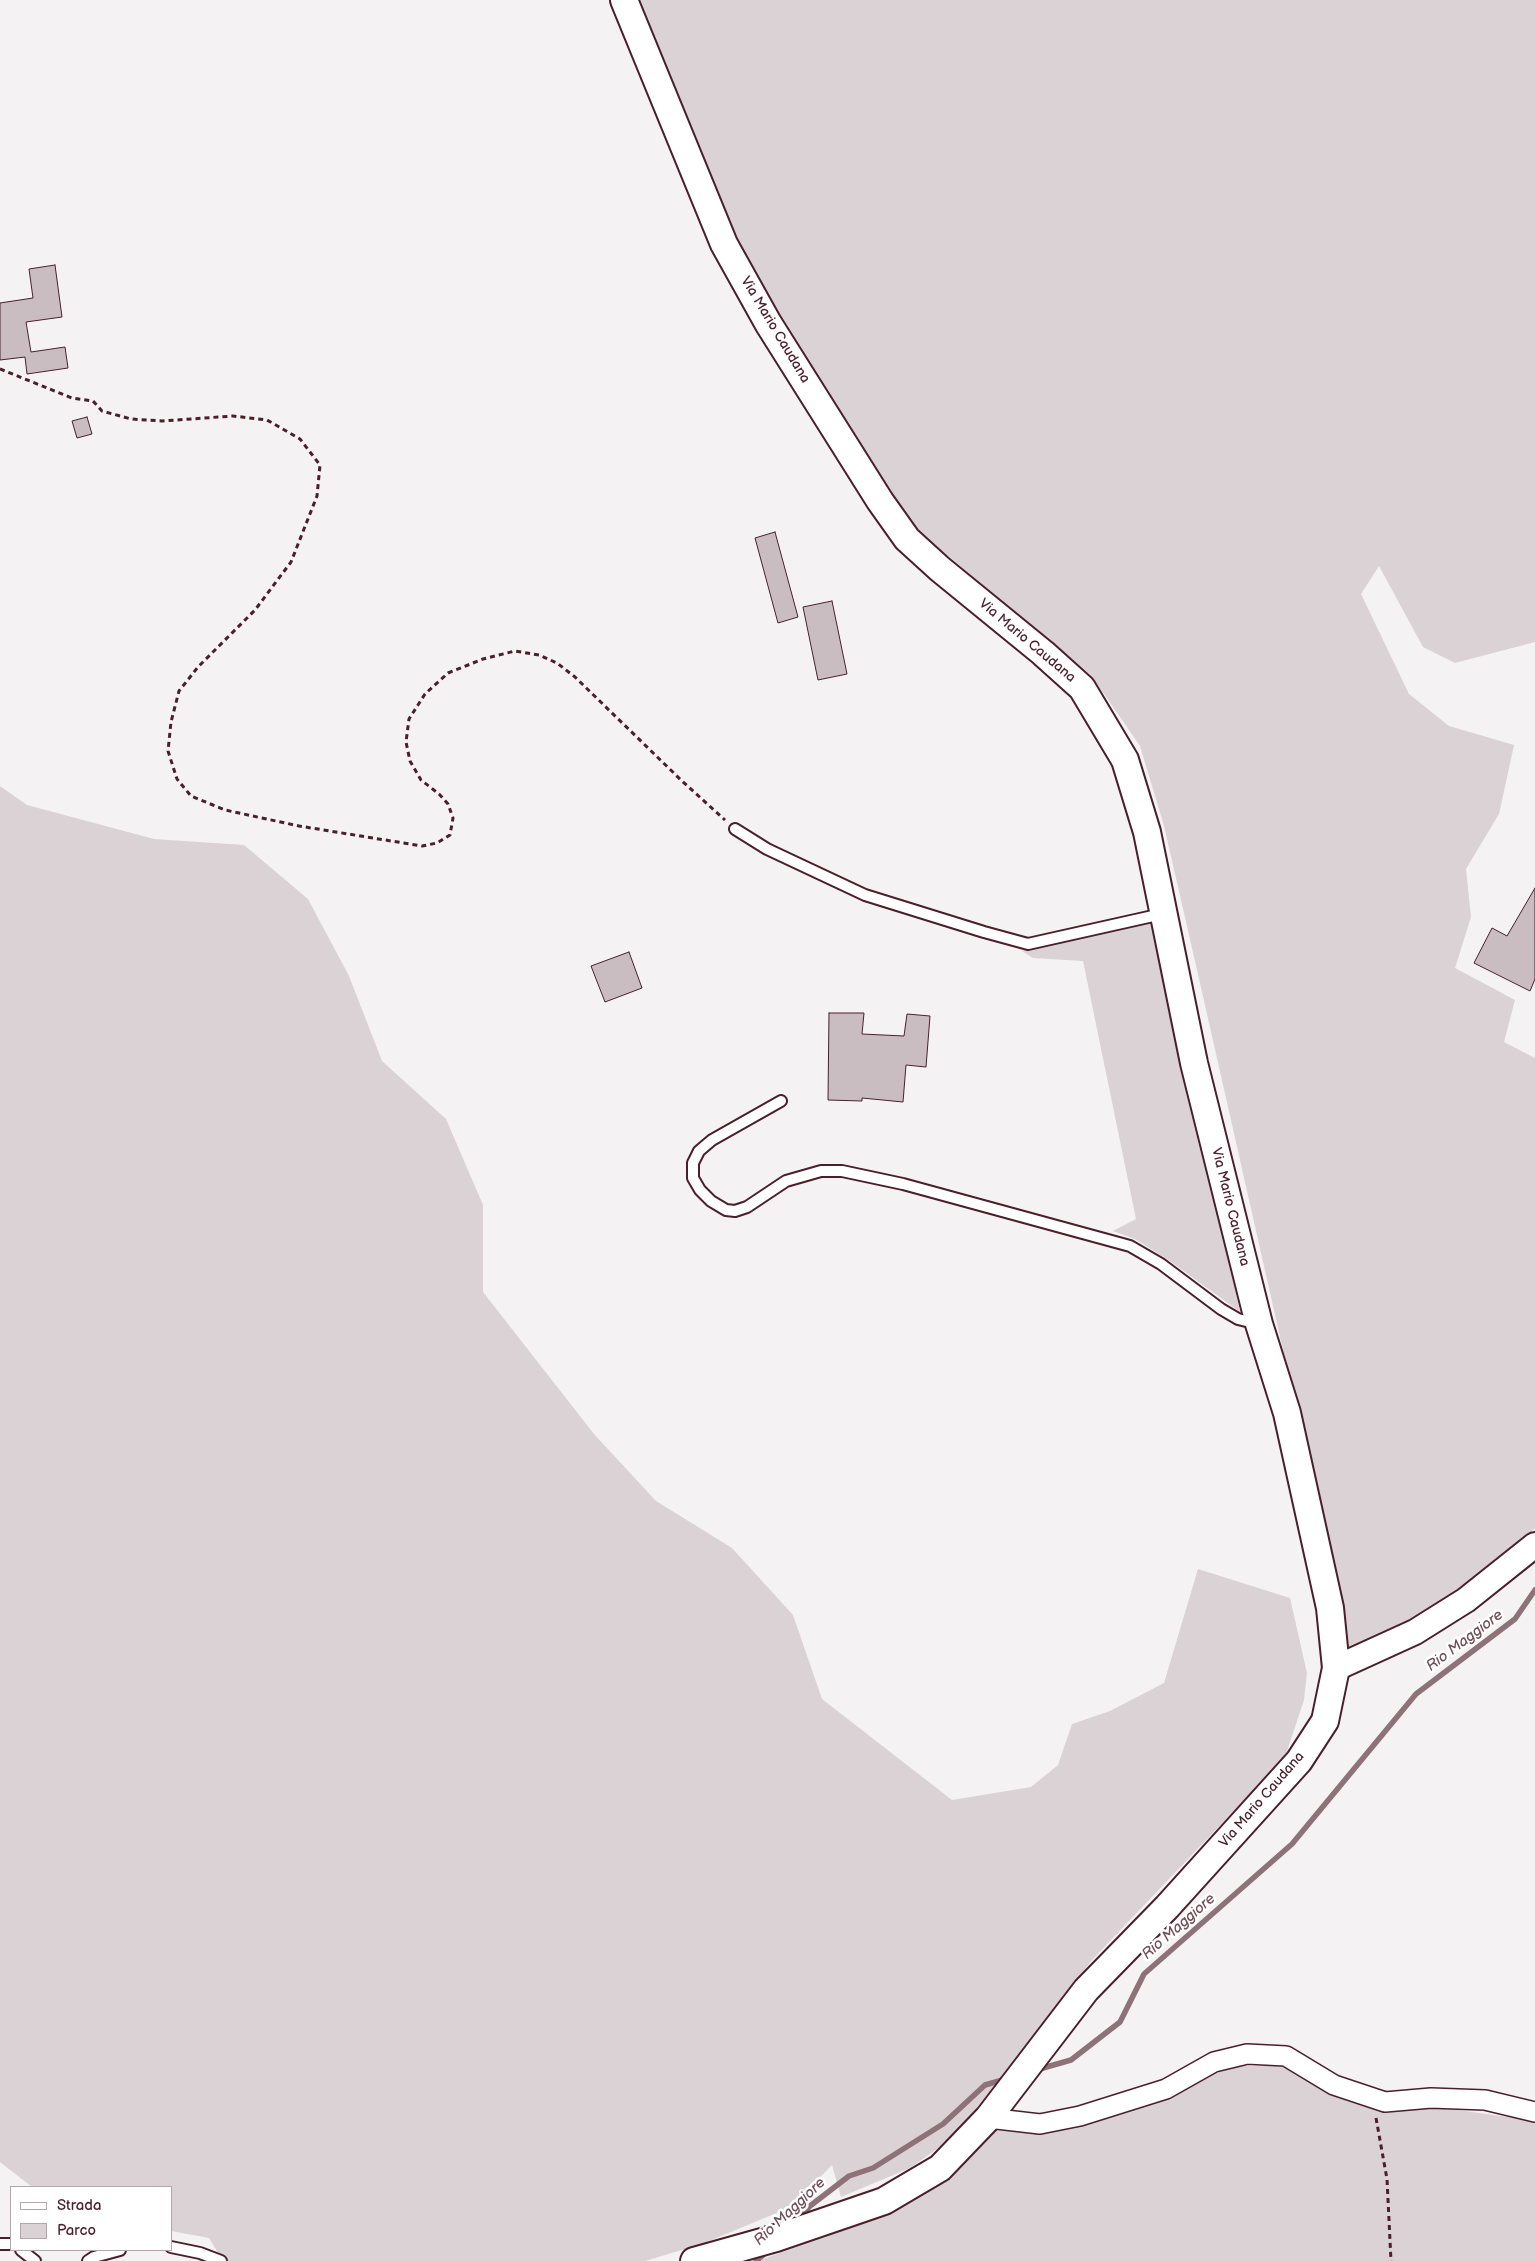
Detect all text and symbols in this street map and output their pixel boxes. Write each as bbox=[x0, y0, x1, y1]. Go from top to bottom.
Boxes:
street label: Via Mario Caudana bbox=[737, 274, 813, 386]
street label: Via Mario Caudana bbox=[975, 596, 1079, 686]
street label: Via Mario Caudana bbox=[1207, 1146, 1253, 1268]
water label: Rio Maggiore bbox=[1423, 1606, 1507, 1676]
street label: Via Mario Caudana bbox=[1216, 1749, 1308, 1851]
water label: Rio Maggiore bbox=[1139, 1890, 1219, 1964]
water label: Rio Maggiore bbox=[750, 2174, 830, 2250]
legend bbox=[10, 2186, 172, 2251]
text: Strada bbox=[57, 2196, 101, 2215]
text: Parco bbox=[57, 2221, 96, 2240]

